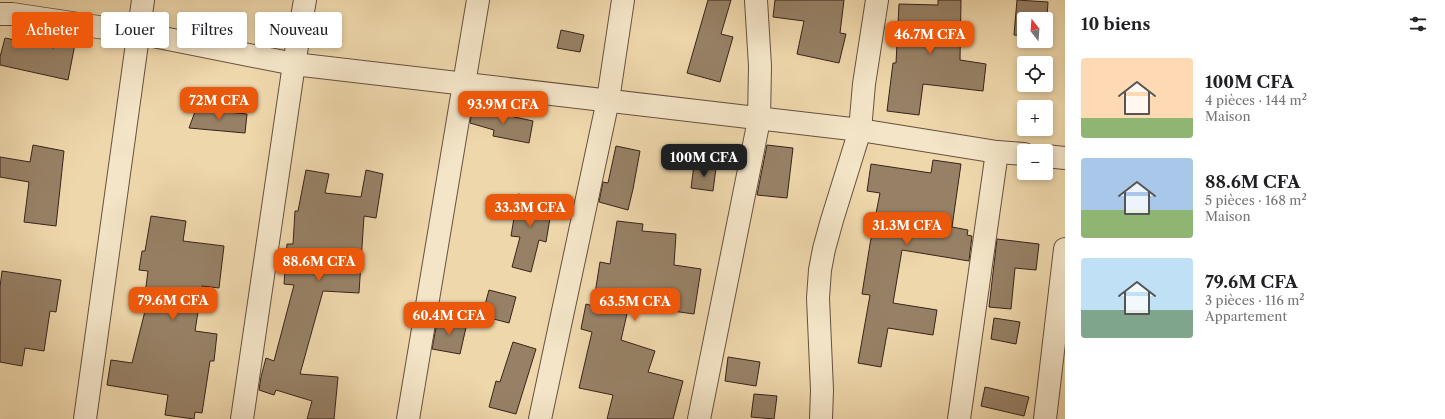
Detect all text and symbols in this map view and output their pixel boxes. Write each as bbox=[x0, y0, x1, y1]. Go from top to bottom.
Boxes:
chip: Acheter bbox=[12, 12, 93, 48]
chip: Louer bbox=[101, 12, 169, 48]
chip: Filtres bbox=[177, 12, 247, 48]
chip: Nouveau bbox=[255, 12, 342, 48]
north arrow bbox=[1017, 12, 1053, 48]
map controls bbox=[1017, 12, 1053, 180]
icon: filters bbox=[1407, 13, 1429, 35]
text: 10 biens bbox=[1081, 14, 1150, 34]
pin: 46.7M CFA bbox=[884, 21, 976, 55]
text: 46.7M CFA bbox=[894, 26, 966, 42]
button: locate bbox=[1017, 56, 1053, 92]
text: 100M CFA bbox=[1205, 72, 1294, 92]
icon: home bbox=[1113, 74, 1161, 122]
pin: 72M CFA bbox=[182, 87, 256, 121]
pin: 93.9M CFA bbox=[457, 91, 549, 125]
text: 72M CFA bbox=[189, 92, 249, 108]
text: 4 pièces · 144 m² bbox=[1205, 92, 1307, 108]
text: 93.9M CFA bbox=[467, 96, 539, 112]
button: + bbox=[1017, 100, 1053, 136]
text: Maison bbox=[1205, 108, 1251, 124]
pin: 100M CFA bbox=[663, 144, 745, 178]
button: − bbox=[1017, 144, 1053, 180]
text: 100M CFA bbox=[670, 149, 738, 165]
text: 88.6M CFA bbox=[1205, 172, 1300, 192]
icon: home bbox=[1113, 174, 1161, 222]
text: 5 pièces · 168 m² bbox=[1205, 192, 1307, 208]
pin: 33.3M CFA bbox=[484, 194, 576, 228]
text: 33.3M CFA bbox=[494, 199, 566, 215]
text: Maison bbox=[1205, 208, 1251, 224]
pin: 31.3M CFA bbox=[861, 212, 953, 246]
text: 31.3M CFA bbox=[872, 217, 942, 233]
pin: 88.6M CFA bbox=[273, 248, 365, 282]
text: 88.6M CFA bbox=[283, 253, 355, 269]
text: 79.6M CFA bbox=[1205, 272, 1298, 292]
icon: home bbox=[1113, 274, 1161, 322]
pin: 79.6M CFA bbox=[127, 287, 219, 321]
pin: 63.5M CFA bbox=[589, 288, 681, 322]
text: 79.6M CFA bbox=[138, 292, 208, 308]
text: 3 pièces · 116 m² bbox=[1205, 292, 1305, 308]
text: 63.5M CFA bbox=[599, 293, 671, 309]
pin: 60.4M CFA bbox=[403, 302, 495, 336]
text: 60.4M CFA bbox=[413, 307, 485, 323]
text: Appartement bbox=[1205, 308, 1287, 324]

